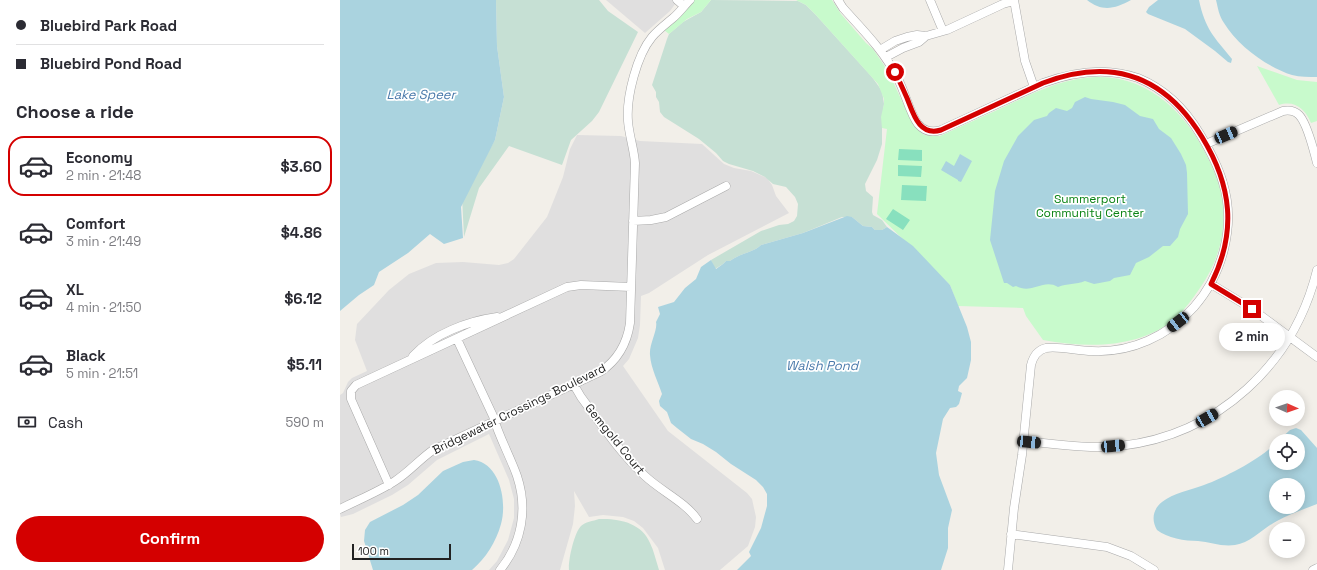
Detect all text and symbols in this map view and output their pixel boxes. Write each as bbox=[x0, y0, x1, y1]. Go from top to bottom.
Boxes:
text: Bluebird Park Road bbox=[40, 16, 177, 35]
text: Bluebird Pond Road bbox=[40, 54, 182, 73]
route start bbox=[886, 63, 904, 81]
water label: Lake Speer bbox=[387, 86, 458, 103]
text: Choose a ride bbox=[16, 100, 134, 123]
car bbox=[1213, 125, 1239, 145]
icon: car bbox=[18, 148, 54, 184]
text: Economy bbox=[66, 148, 133, 167]
text: $3.60 bbox=[280, 157, 322, 176]
text: 2 min · 21:48 bbox=[66, 167, 141, 184]
park label: Summerport Community Center bbox=[1036, 191, 1145, 221]
icon: car bbox=[18, 214, 54, 250]
text: Comfort bbox=[66, 214, 126, 233]
text: $4.86 bbox=[281, 223, 322, 242]
text: 3 min · 21:49 bbox=[66, 233, 141, 250]
icon: car bbox=[18, 280, 54, 316]
text: XL bbox=[66, 280, 84, 299]
text: $6.12 bbox=[284, 289, 322, 308]
text: 4 min · 21:50 bbox=[66, 299, 142, 316]
route end bbox=[1243, 300, 1261, 318]
car bbox=[1165, 310, 1191, 334]
callout: 2 min bbox=[1219, 323, 1285, 351]
text: 2 min bbox=[1235, 328, 1269, 345]
icon: car bbox=[18, 346, 54, 382]
text: Black bbox=[66, 346, 106, 365]
text: $5.11 bbox=[287, 355, 322, 374]
water label: Walsh Pond bbox=[786, 357, 860, 374]
street label: Bridgewater Crossings Boulevard bbox=[430, 360, 608, 458]
text: 5 min · 21:51 bbox=[66, 365, 138, 382]
north arrow bbox=[1269, 390, 1305, 426]
map controls bbox=[1269, 390, 1305, 558]
street label: Gemgold Court bbox=[581, 400, 649, 478]
car bbox=[1194, 407, 1220, 429]
icon: cash bbox=[16, 411, 38, 433]
text: Cash bbox=[48, 413, 83, 432]
text: 590 m bbox=[285, 414, 324, 431]
button: locate bbox=[1269, 434, 1305, 470]
car bbox=[1017, 435, 1041, 449]
car bbox=[1101, 439, 1125, 453]
button: + bbox=[1269, 478, 1305, 514]
button: Confirm bbox=[16, 516, 324, 562]
button: − bbox=[1269, 522, 1305, 558]
scale bar bbox=[352, 542, 451, 561]
text: 100 m bbox=[358, 544, 389, 558]

